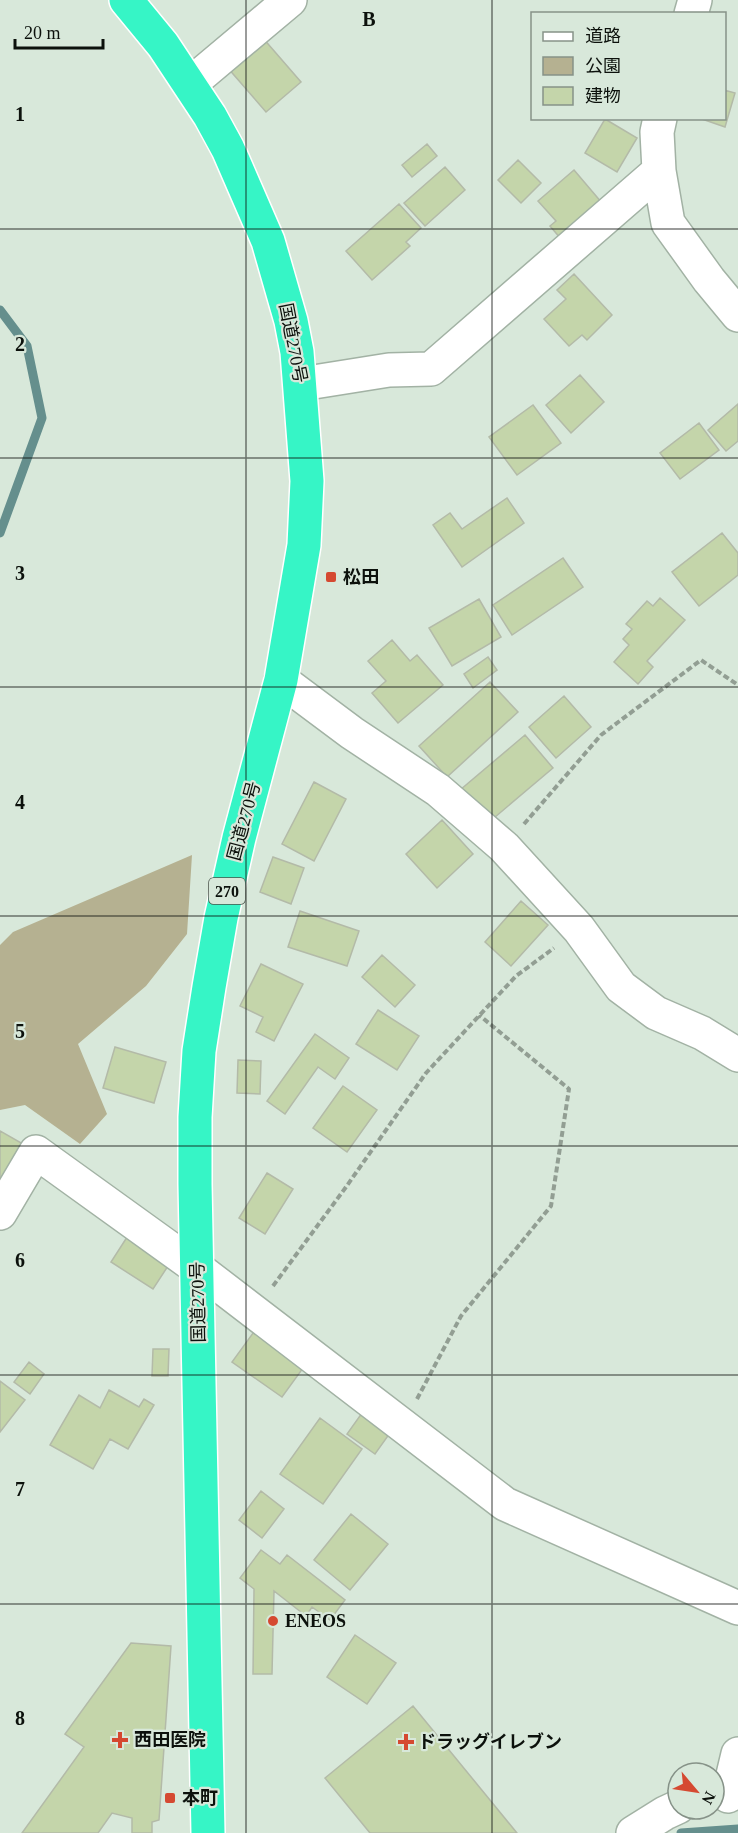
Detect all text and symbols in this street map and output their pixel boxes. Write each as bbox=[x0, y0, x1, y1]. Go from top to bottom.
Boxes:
text: B bbox=[362, 8, 376, 30]
scale bar bbox=[15, 12, 104, 50]
legend bbox=[531, 12, 726, 120]
text: 20 m bbox=[24, 23, 61, 43]
text: 道路 bbox=[585, 26, 621, 46]
text: 公園 bbox=[585, 56, 621, 76]
text: 建物 bbox=[585, 86, 621, 106]
text: 1 bbox=[15, 103, 25, 125]
street label: 国道270号 bbox=[275, 301, 311, 385]
text: 2 bbox=[15, 333, 25, 355]
text: 3 bbox=[15, 562, 25, 584]
place label: 松田 bbox=[343, 567, 379, 587]
marker: 松田 bbox=[324, 570, 338, 584]
street label: 国道270号 bbox=[224, 779, 264, 863]
text: 4 bbox=[15, 791, 25, 813]
road number: 270 bbox=[209, 878, 245, 904]
text: 5 bbox=[15, 1020, 25, 1042]
text: 6 bbox=[15, 1249, 25, 1271]
street label: 国道270号 bbox=[187, 1261, 209, 1343]
text: 7 bbox=[15, 1478, 25, 1500]
place label: ENEOS bbox=[285, 1611, 346, 1631]
marker: ENEOS bbox=[266, 1614, 280, 1628]
text: 8 bbox=[15, 1707, 25, 1729]
place label: 西田医院 bbox=[134, 1730, 206, 1750]
marker: 西田医院 bbox=[111, 1731, 129, 1749]
place label: ドラッグイレブン bbox=[418, 1732, 562, 1752]
marker: ドラッグイレブン bbox=[399, 1735, 413, 1749]
north arrow bbox=[666, 1761, 726, 1821]
place label: 本町 bbox=[182, 1788, 218, 1808]
text: N bbox=[698, 1789, 719, 1808]
marker: 本町 bbox=[163, 1791, 177, 1805]

